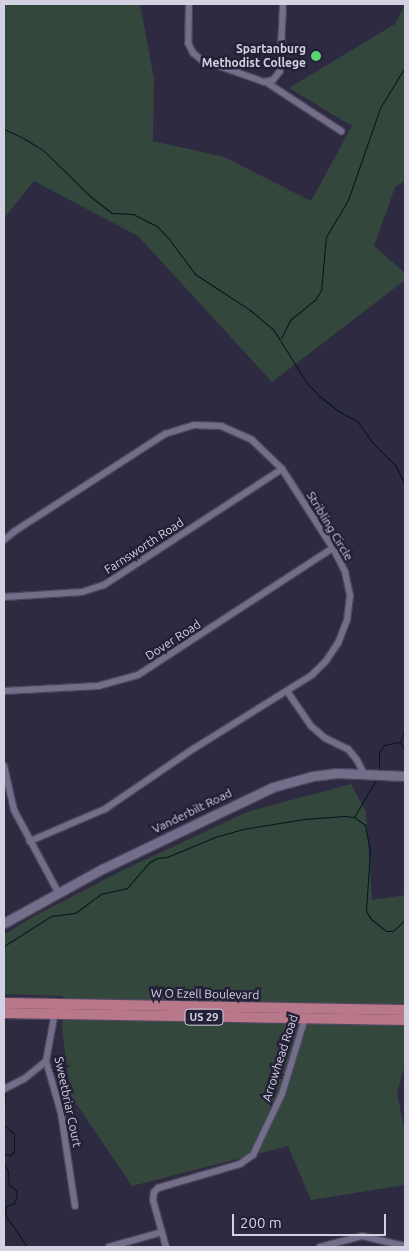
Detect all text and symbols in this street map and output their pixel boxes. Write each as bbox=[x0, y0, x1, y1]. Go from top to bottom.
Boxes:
place label: Spartanburg Methodist College bbox=[202, 42, 306, 70]
marker: Spartanburg Methodist College bbox=[310, 50, 322, 62]
street label: Stribling Circle bbox=[304, 489, 356, 563]
street label: Farnsworth Road bbox=[102, 515, 186, 577]
street label: Dover Road bbox=[143, 617, 203, 663]
street label: Vanderbilt Road bbox=[150, 785, 234, 837]
street label: W O Ezell Boulevard bbox=[151, 986, 259, 1002]
road number: US 29 bbox=[184, 1009, 224, 1026]
street label: Arrowhead Road bbox=[259, 1013, 301, 1103]
street label: Sweetbriar Court bbox=[51, 1056, 85, 1148]
scale bar bbox=[234, 1204, 388, 1236]
text: 200 m bbox=[240, 1214, 282, 1231]

